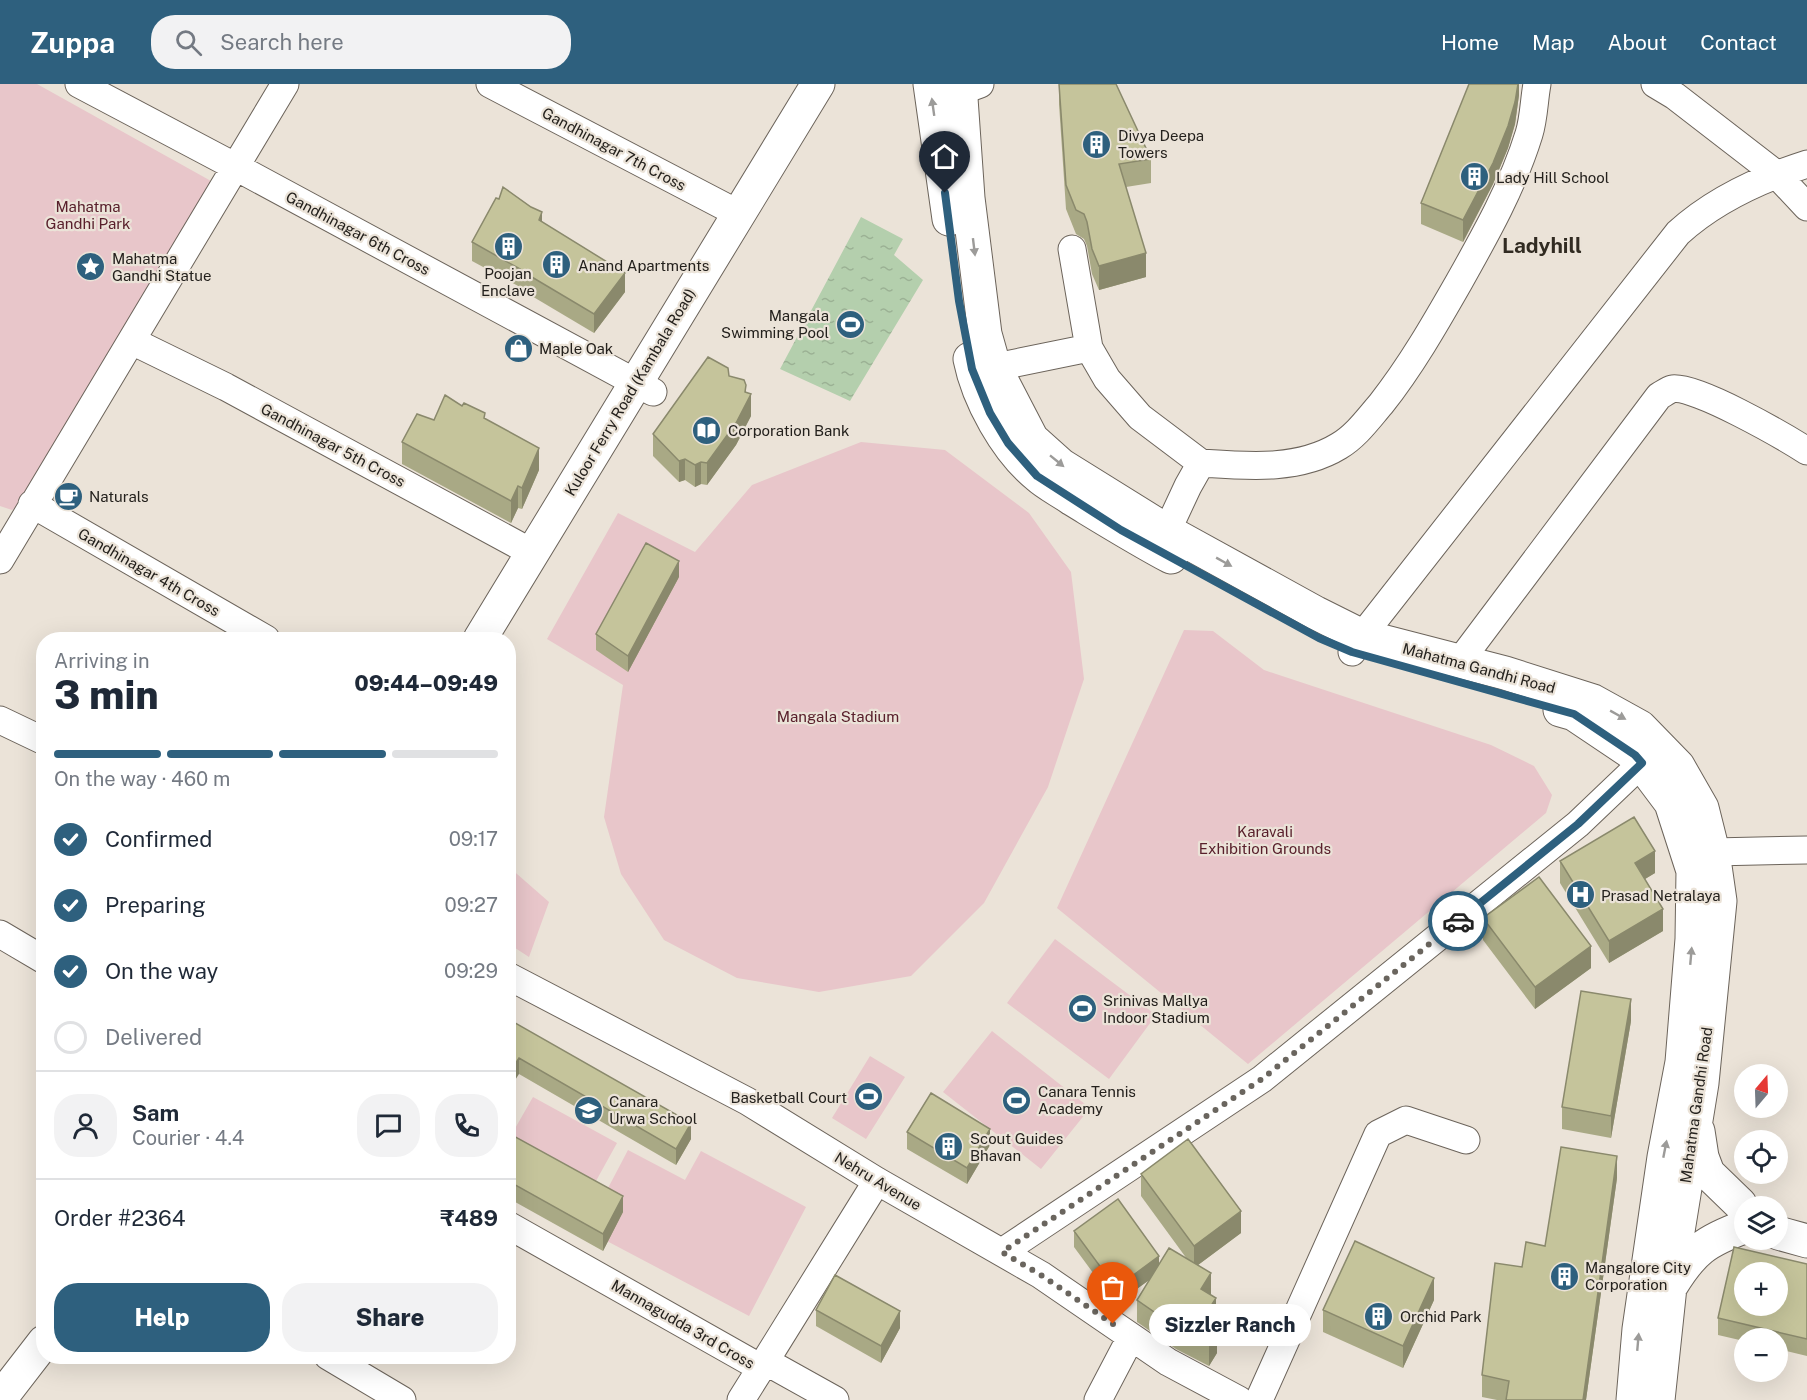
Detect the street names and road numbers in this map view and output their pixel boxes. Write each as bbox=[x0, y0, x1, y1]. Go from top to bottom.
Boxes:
street label: Gandhinagar 7th Cross bbox=[539, 104, 689, 194]
street label: Gandhinagar 6th Cross bbox=[283, 188, 433, 278]
street label: Kuloor Ferry Road (Kambala Road) bbox=[561, 285, 699, 499]
street label: Gandhinagar 5th Cross bbox=[258, 400, 408, 490]
street label: Gandhinagar 4th Cross bbox=[75, 525, 223, 619]
street label: Mahatma Gandhi Road bbox=[1401, 639, 1557, 697]
street label: Mahatma Gandhi Road bbox=[1677, 1026, 1715, 1184]
street label: Nehru Avenue bbox=[832, 1148, 924, 1214]
street label: Mannagudda 3rd Cross bbox=[609, 1276, 757, 1372]

